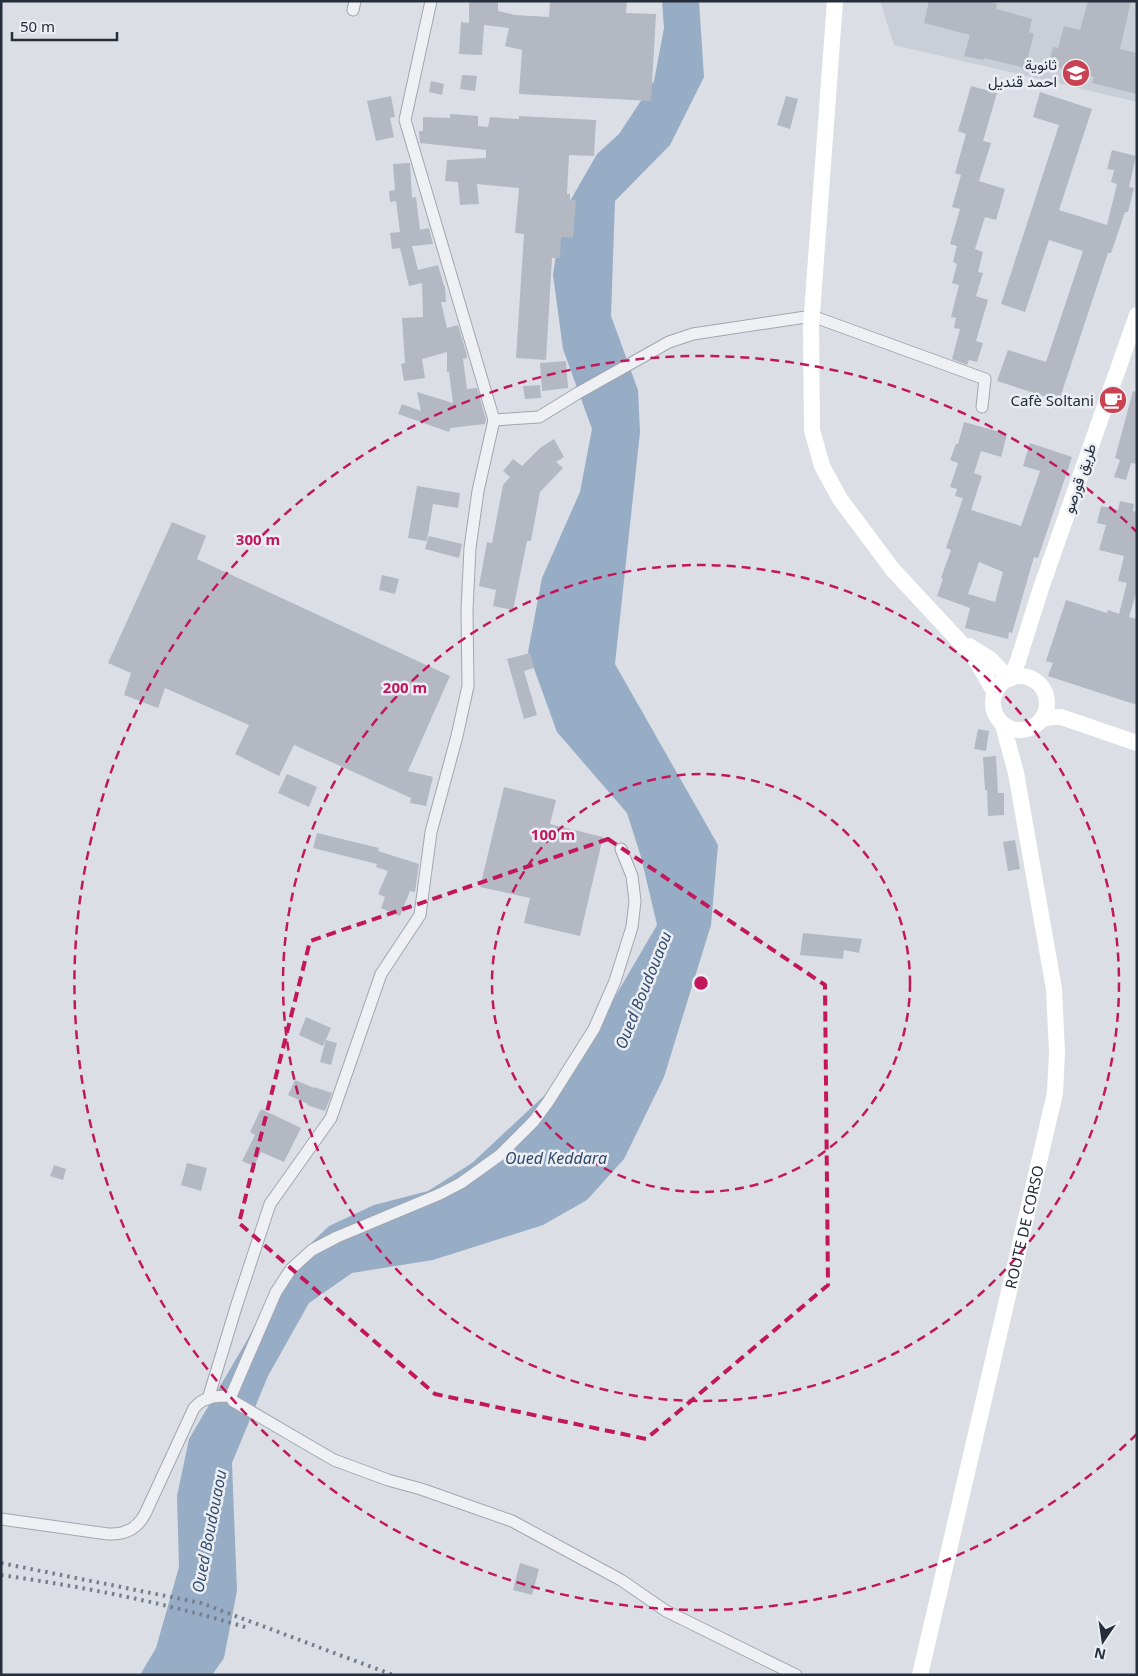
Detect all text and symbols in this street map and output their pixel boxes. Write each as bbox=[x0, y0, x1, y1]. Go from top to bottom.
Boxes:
scale bar bbox=[12, 10, 118, 42]
text: 50 m bbox=[20, 16, 55, 36]
place label: ثانوية احمد قنديل bbox=[988, 54, 1057, 91]
school or university icon: ثانوية احمد قنديل bbox=[1061, 58, 1091, 88]
cafe icon: Cafè Soltani bbox=[1098, 385, 1128, 415]
place label: Cafè Soltani bbox=[1010, 390, 1094, 410]
street label: طريق قورصو bbox=[1058, 440, 1101, 516]
text: 300 m bbox=[236, 529, 280, 549]
text: 200 m bbox=[383, 677, 427, 697]
text: 100 m bbox=[531, 824, 575, 844]
water label: Oued Boudouaou bbox=[609, 928, 677, 1052]
centre of rings bbox=[692, 974, 710, 992]
water label: Oued Keddara bbox=[505, 1147, 607, 1169]
street label: ROUTE DE CORSO bbox=[1000, 1163, 1048, 1291]
water label: Oued Boudouaou bbox=[186, 1468, 232, 1594]
north arrow bbox=[1078, 1616, 1128, 1666]
text: N bbox=[1092, 1644, 1108, 1665]

